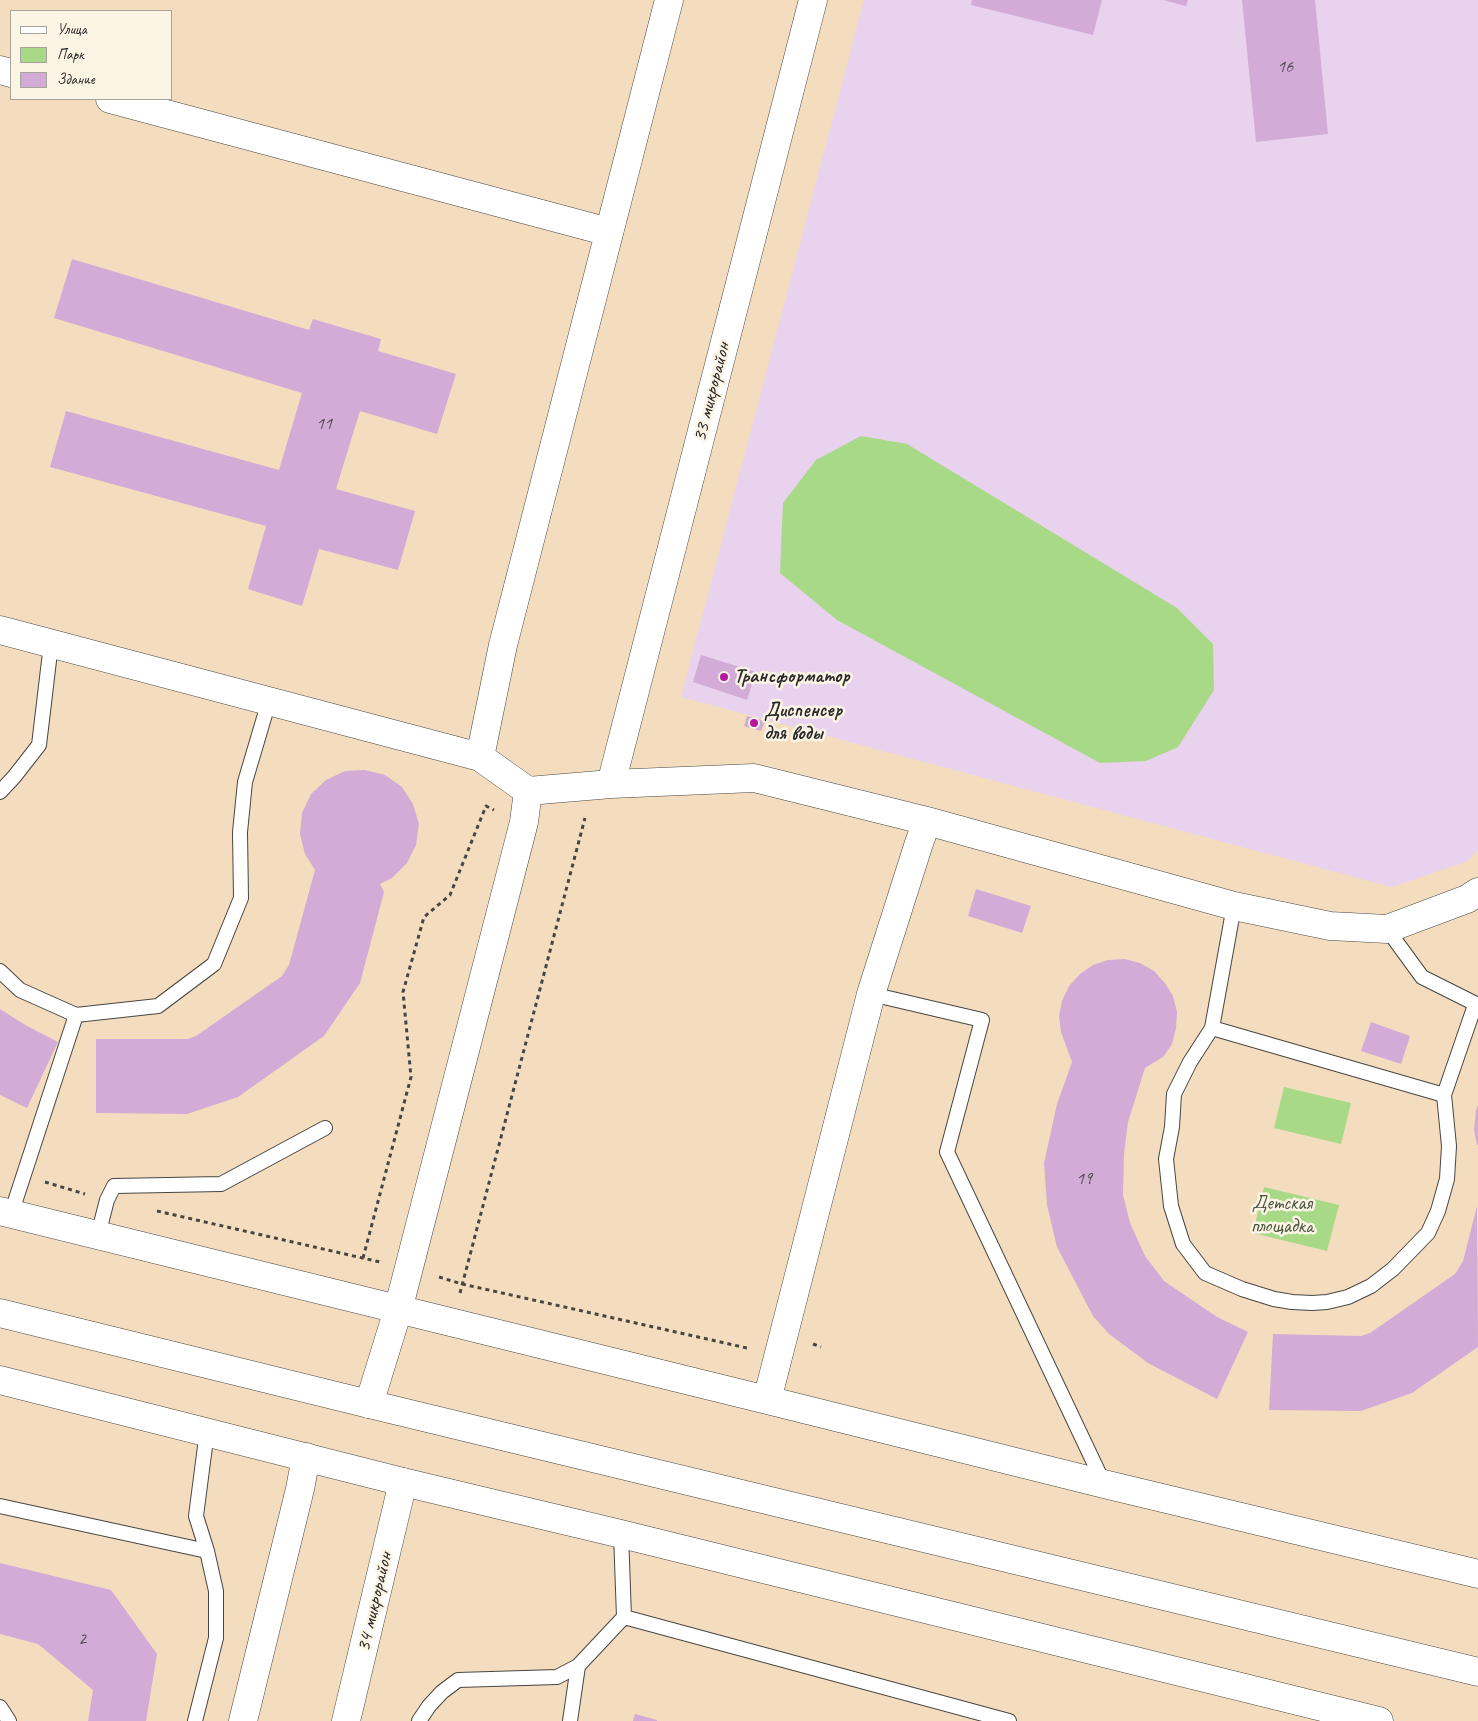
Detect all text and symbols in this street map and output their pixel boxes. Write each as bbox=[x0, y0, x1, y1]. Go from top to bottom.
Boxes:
legend bbox=[10, 10, 172, 100]
text: Улица bbox=[57, 20, 87, 39]
text: Парк bbox=[57, 45, 84, 64]
house number: 16 bbox=[1277, 56, 1293, 78]
text: Здание bbox=[57, 70, 95, 89]
street label: 33 микрорайон bbox=[688, 340, 736, 444]
house number: 11 bbox=[316, 413, 332, 435]
place label: Трансформатор bbox=[734, 665, 850, 689]
marker: Трансформатор bbox=[718, 671, 730, 683]
place label: Диспенсер для воды bbox=[764, 699, 842, 746]
marker: Диспенсер для воды bbox=[748, 717, 760, 729]
house number: 19 bbox=[1076, 1168, 1092, 1190]
park label: Детская площадка bbox=[1251, 1192, 1313, 1239]
street label: 34 микрорайон bbox=[352, 1550, 398, 1654]
house number: 2 bbox=[78, 1628, 86, 1650]

